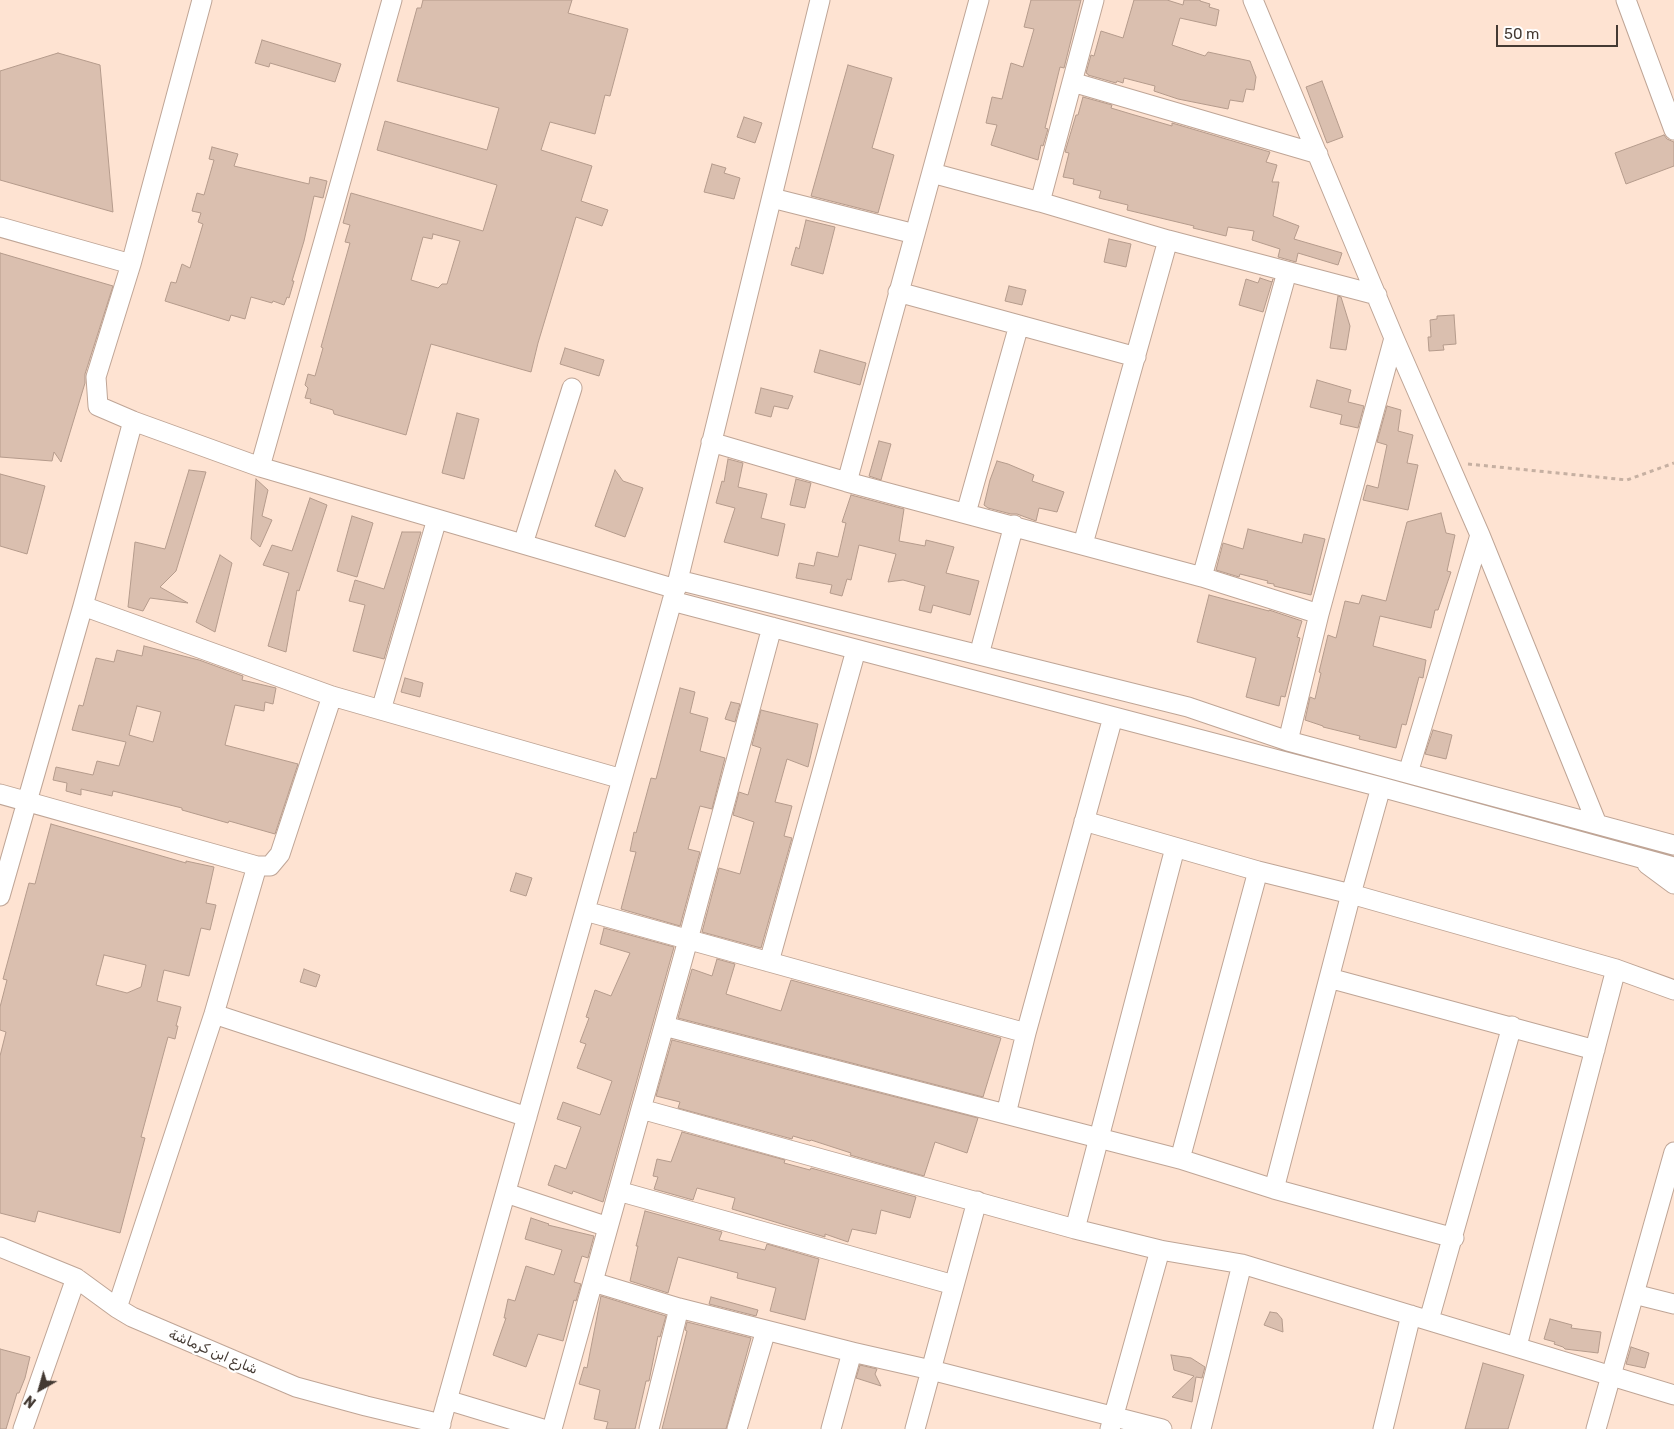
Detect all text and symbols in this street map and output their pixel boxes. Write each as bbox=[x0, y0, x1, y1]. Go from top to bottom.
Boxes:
scale bar bbox=[1499, 15, 1622, 47]
text: 50 m bbox=[1504, 25, 1539, 43]
street label: شارع ابن كرماشة bbox=[166, 1326, 260, 1378]
north arrow bbox=[15, 1364, 65, 1414]
text: N bbox=[21, 1391, 40, 1411]

